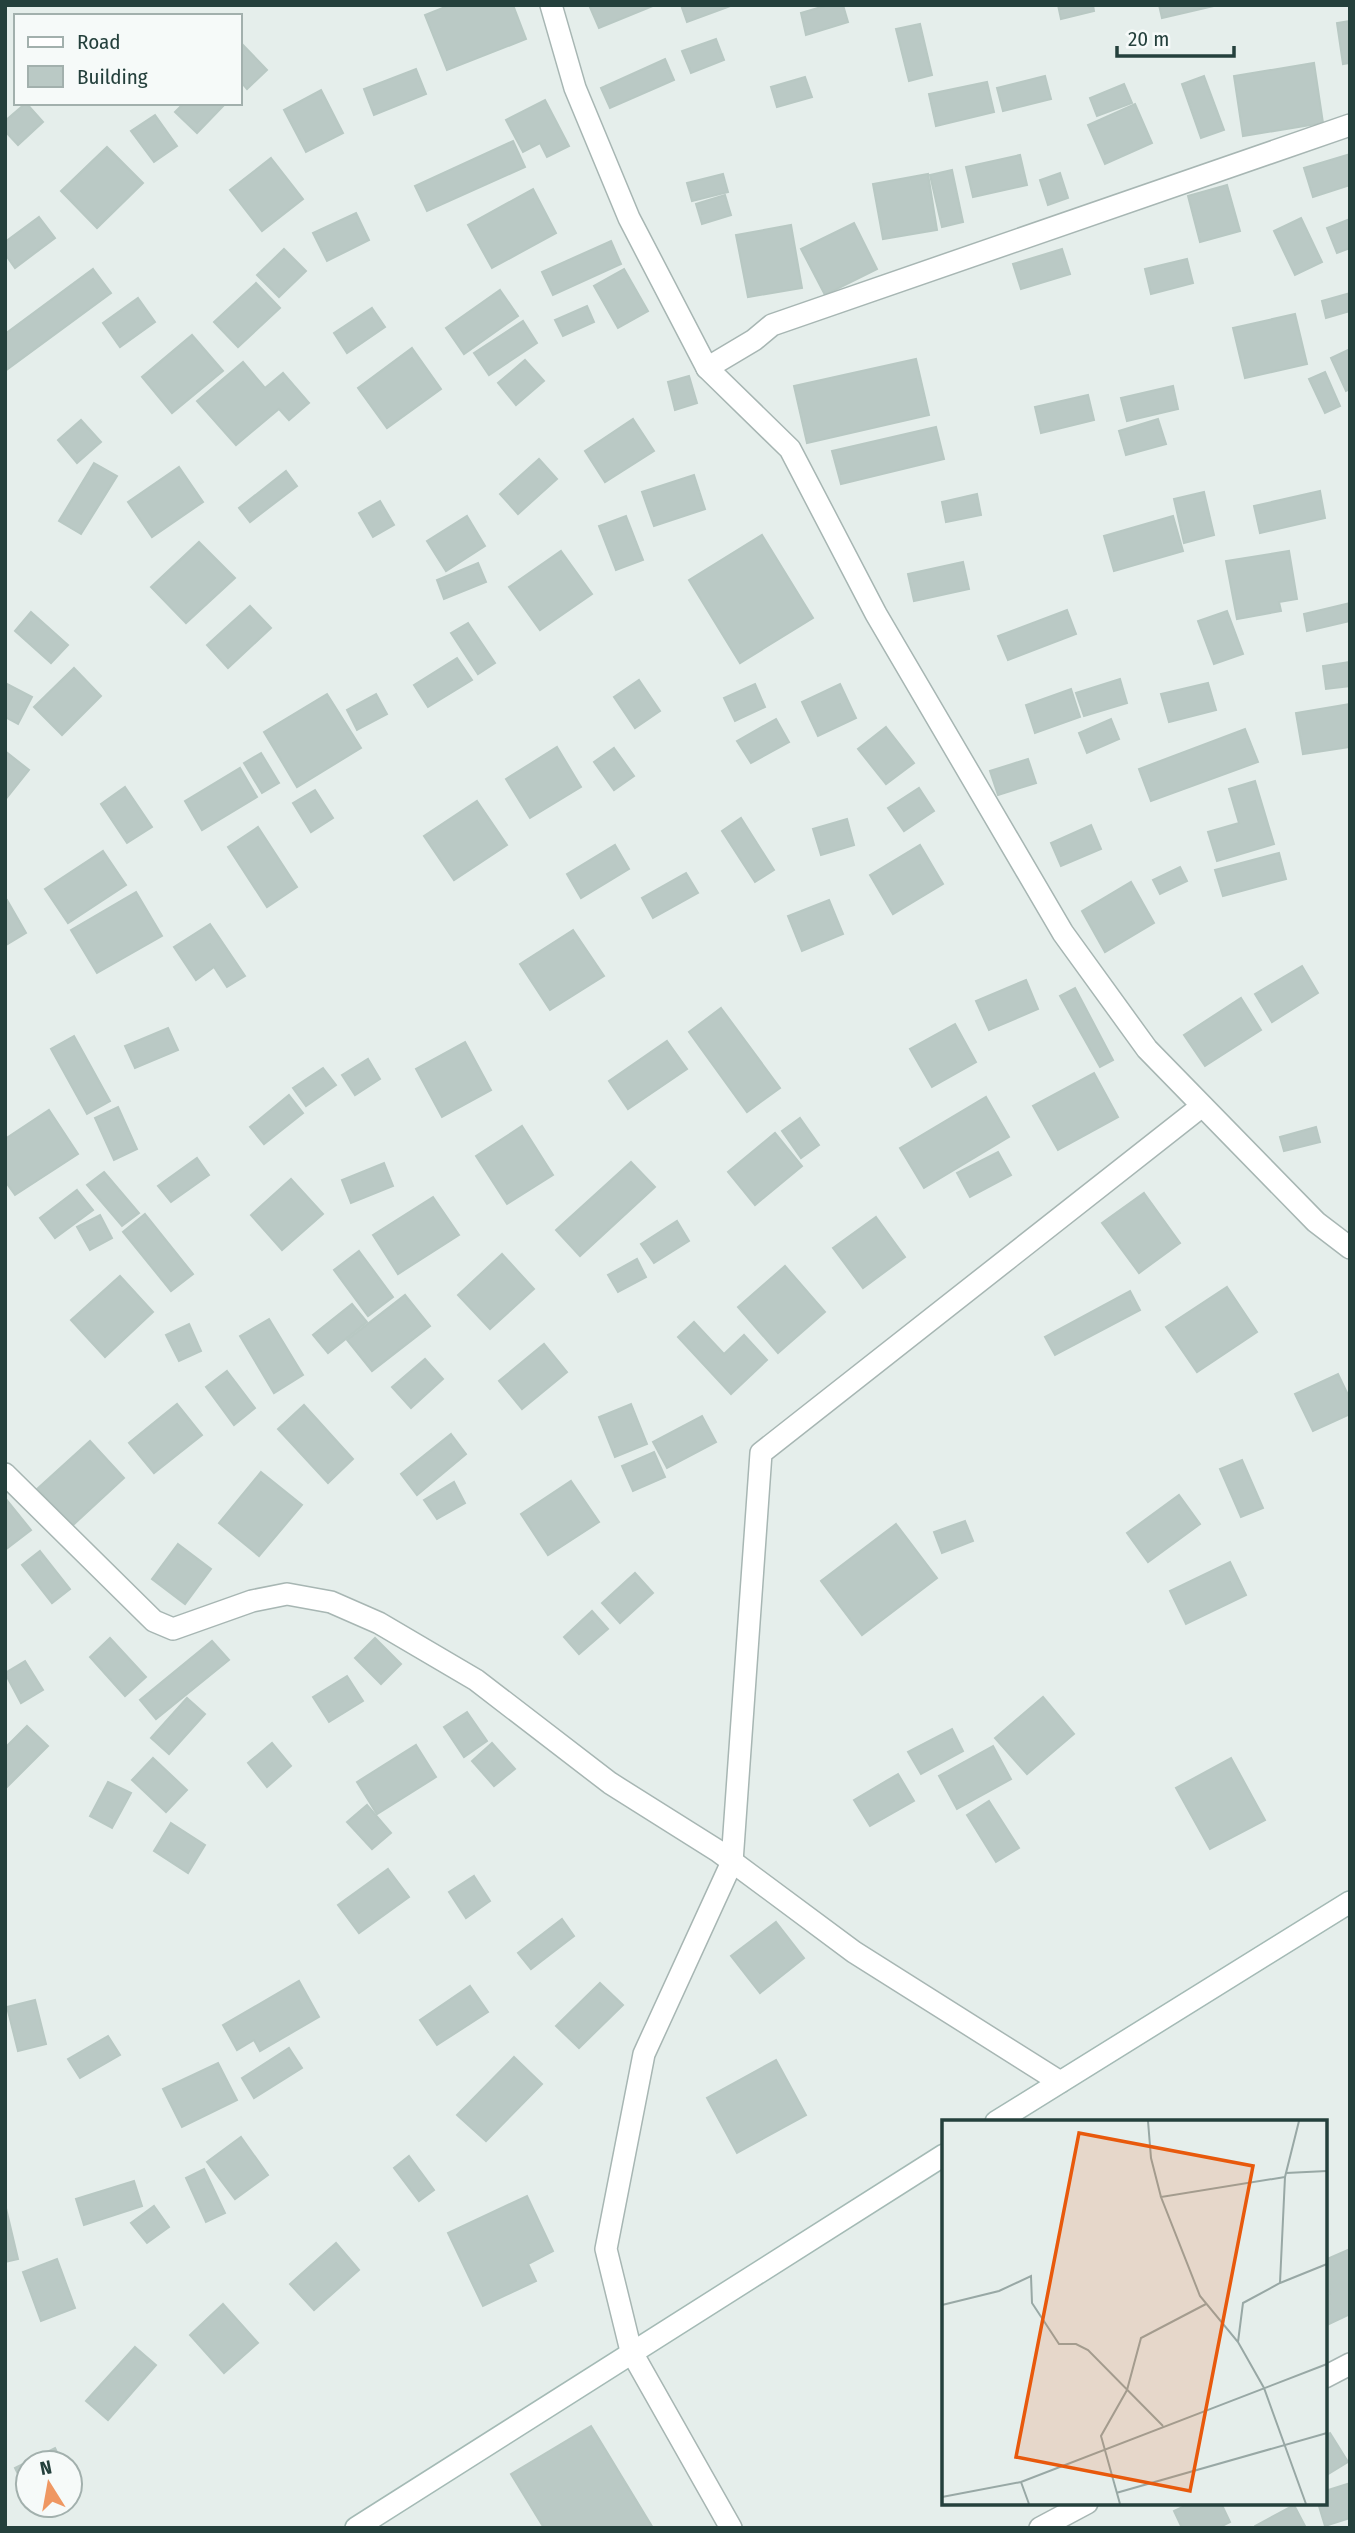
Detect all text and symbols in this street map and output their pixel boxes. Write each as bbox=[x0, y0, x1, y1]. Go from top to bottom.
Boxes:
legend bbox=[14, 14, 242, 105]
scale bar bbox=[1117, 14, 1234, 58]
text: 20 m bbox=[1128, 26, 1169, 52]
text: Road bbox=[77, 29, 121, 55]
text: Building bbox=[77, 64, 148, 90]
inset map bbox=[942, 2120, 1327, 2505]
north arrow bbox=[14, 2449, 84, 2519]
text: N bbox=[38, 2455, 54, 2480]

